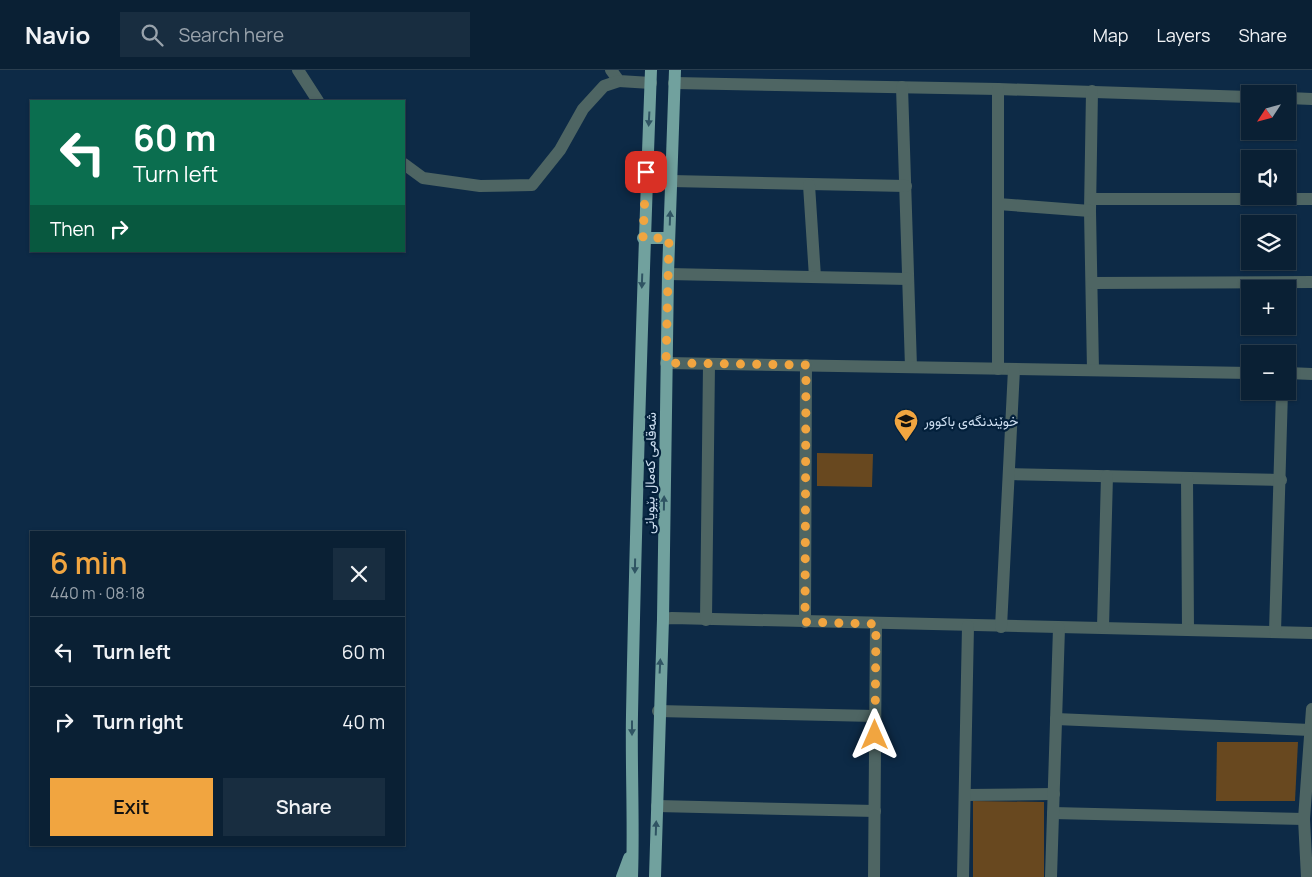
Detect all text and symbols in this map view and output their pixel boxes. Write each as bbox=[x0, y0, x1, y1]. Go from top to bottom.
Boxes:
search box bbox=[120, 12, 470, 57]
text: Navio bbox=[25, 18, 90, 51]
icon: search bbox=[138, 21, 166, 49]
text: Search here bbox=[178, 22, 284, 48]
text: Map bbox=[1093, 23, 1128, 47]
text: Layers bbox=[1156, 23, 1210, 47]
text: Share bbox=[1238, 23, 1287, 47]
north arrow bbox=[1241, 85, 1296, 140]
map controls bbox=[1241, 85, 1296, 400]
one-way arrow bbox=[644, 111, 652, 127]
text: 60 m bbox=[133, 114, 216, 162]
icon: left bbox=[50, 120, 115, 185]
button: sound bbox=[1241, 150, 1296, 205]
pin bbox=[625, 151, 667, 193]
icon: arrive bbox=[632, 158, 660, 186]
text: Turn left bbox=[133, 159, 218, 189]
one-way arrow bbox=[666, 210, 674, 226]
icon: right bbox=[105, 215, 133, 243]
button: layers bbox=[1241, 215, 1296, 270]
text: Then bbox=[50, 216, 95, 242]
one-way arrow bbox=[638, 273, 646, 289]
button: + bbox=[1241, 280, 1296, 335]
button: − bbox=[1241, 345, 1296, 400]
school or university icon: خوێندنگەی باکوور bbox=[893, 408, 919, 442]
place label: خوێندنگەی باکوور bbox=[923, 411, 1018, 430]
street label: شەقامی کەمال بێویانی bbox=[639, 412, 661, 534]
one-way arrow bbox=[660, 495, 668, 511]
text: 6 min bbox=[50, 542, 128, 583]
button: close bbox=[333, 548, 385, 600]
one-way arrow bbox=[631, 558, 639, 574]
text: 440 m · 08:18 bbox=[50, 582, 145, 604]
icon: left bbox=[50, 638, 78, 666]
text: Turn left bbox=[93, 639, 171, 665]
text: 60 m bbox=[342, 639, 385, 665]
one-way arrow bbox=[657, 658, 665, 674]
icon: right bbox=[50, 708, 78, 736]
position arrow bbox=[848, 708, 900, 760]
text: Turn right bbox=[93, 709, 183, 735]
text: 40 m bbox=[342, 709, 385, 735]
one-way arrow bbox=[628, 721, 636, 737]
button: Exit bbox=[50, 778, 213, 836]
button: Share bbox=[223, 778, 385, 836]
one-way arrow bbox=[652, 820, 660, 836]

